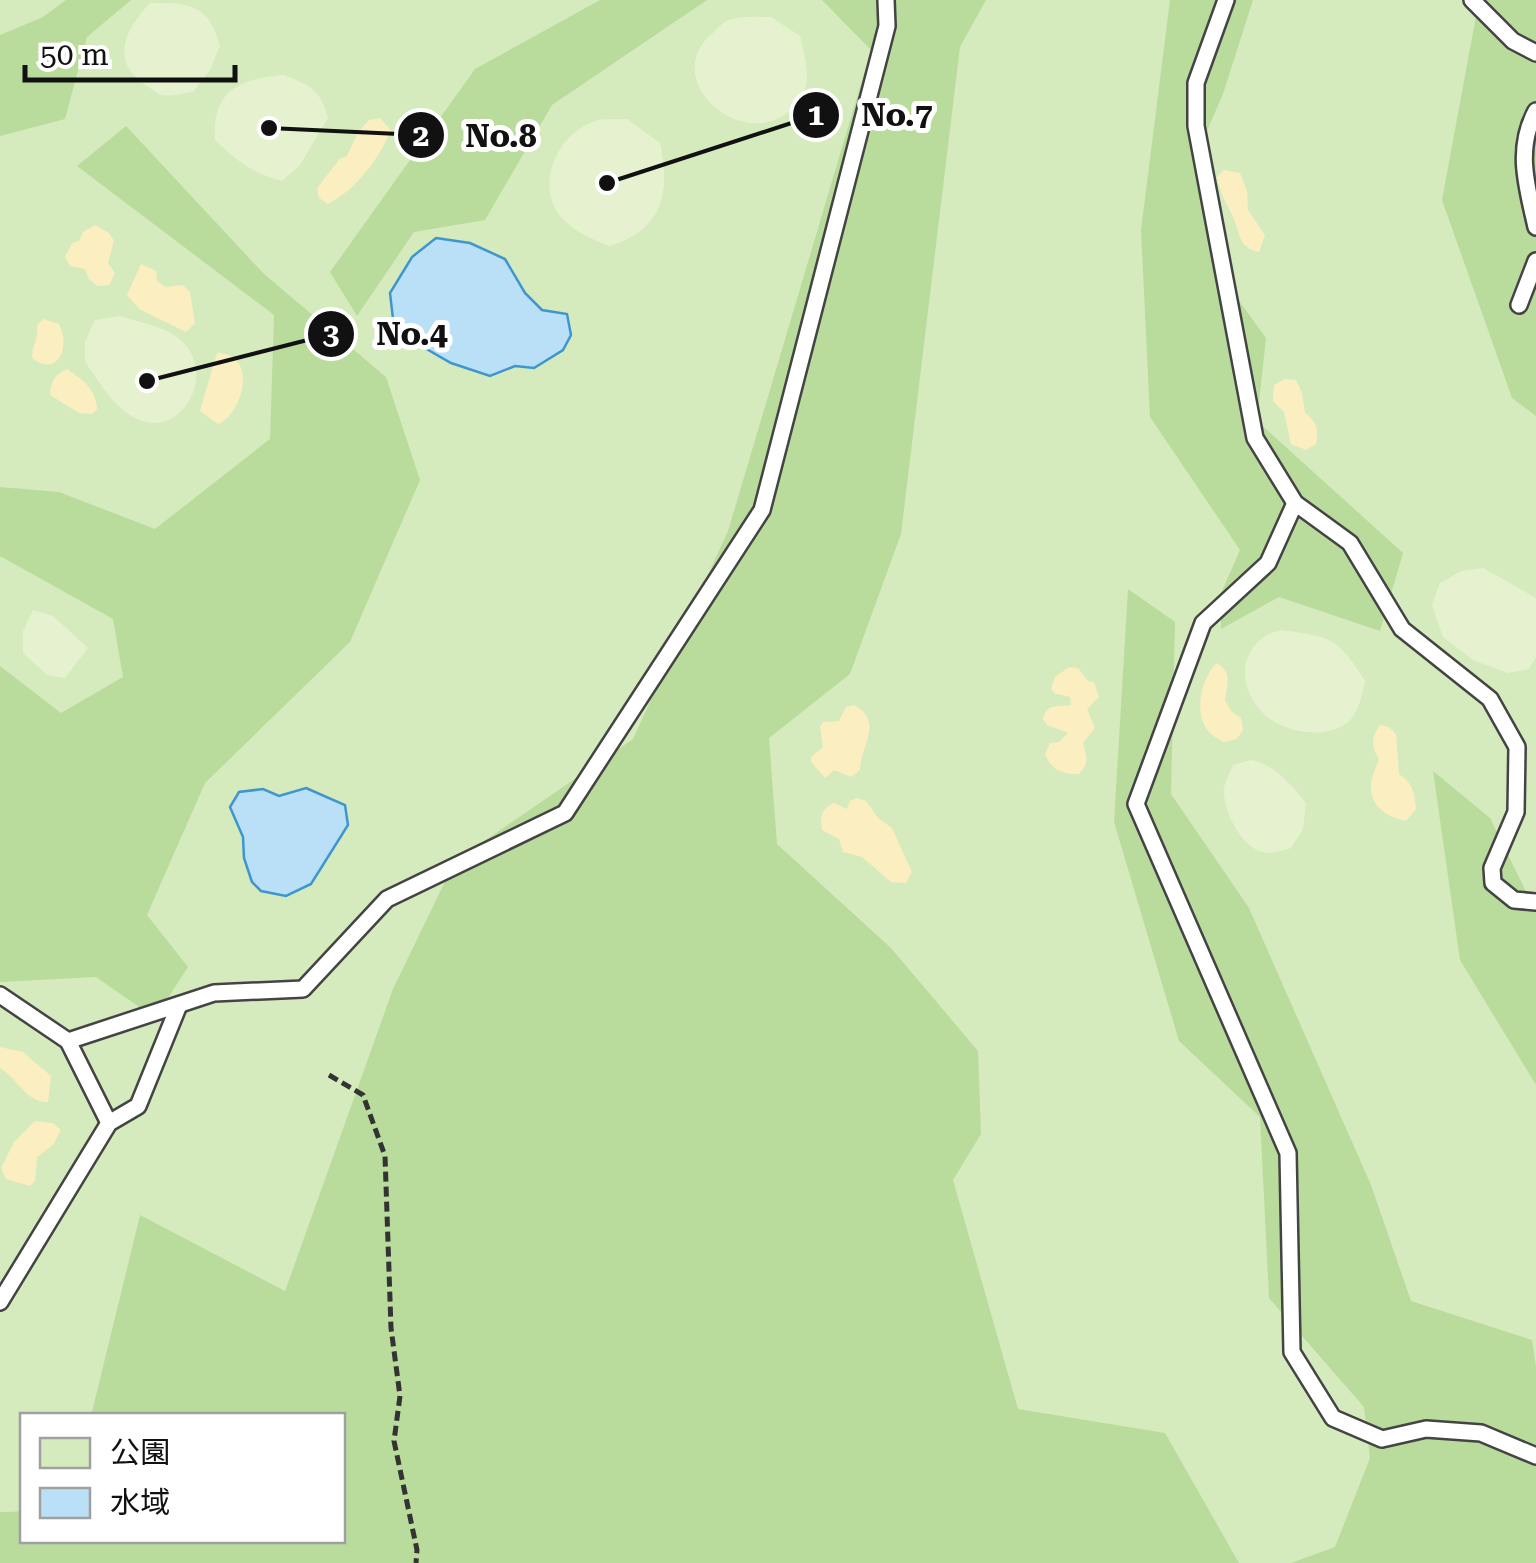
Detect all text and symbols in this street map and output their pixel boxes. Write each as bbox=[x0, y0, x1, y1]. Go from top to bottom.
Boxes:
scale bar bbox=[25, 20, 235, 82]
text: 50 m bbox=[40, 37, 109, 72]
callout: No.7 bbox=[791, 84, 953, 146]
text: No.7 bbox=[861, 96, 933, 134]
text: 1 bbox=[808, 97, 825, 132]
callout: No.8 bbox=[396, 104, 557, 166]
text: No.8 bbox=[465, 117, 537, 155]
text: 2 bbox=[413, 118, 429, 153]
callout: No.4 bbox=[306, 303, 468, 365]
text: No.4 bbox=[376, 315, 448, 353]
text: 3 bbox=[323, 316, 340, 351]
legend bbox=[20, 1413, 345, 1543]
text: 公園 bbox=[110, 1435, 170, 1470]
text: 水域 bbox=[110, 1485, 170, 1520]

